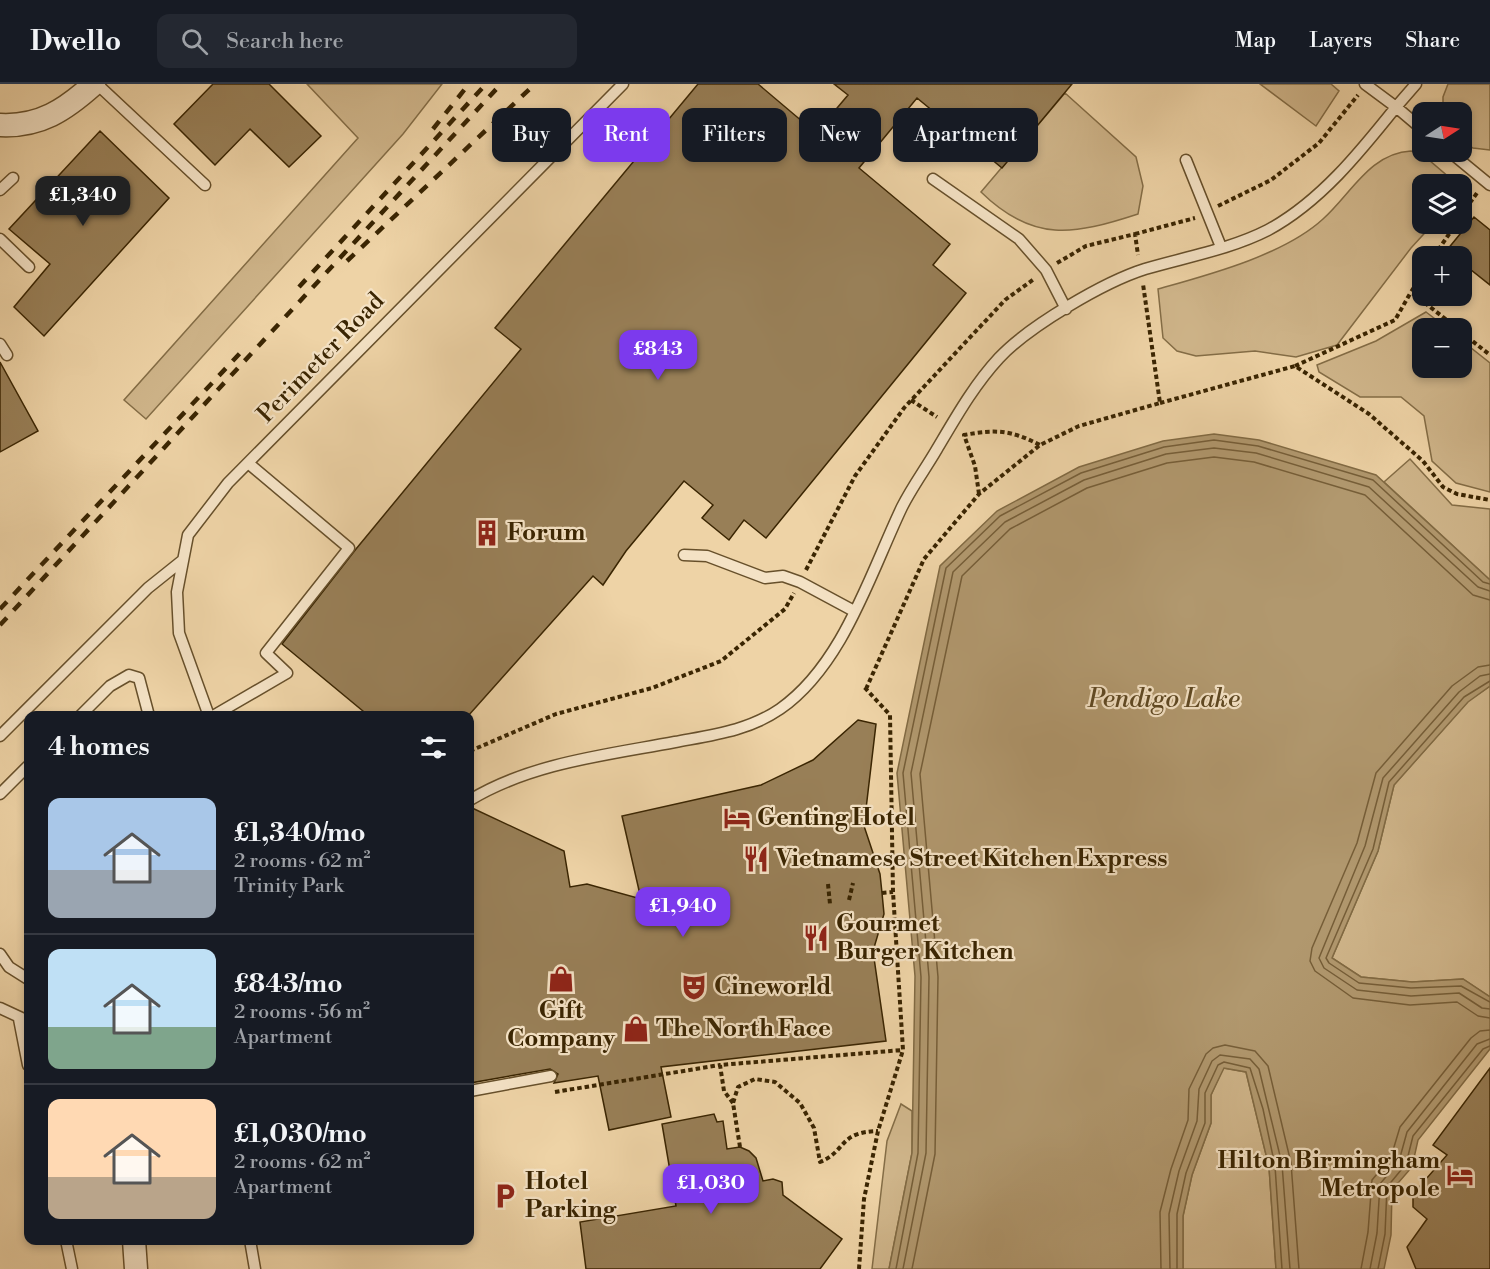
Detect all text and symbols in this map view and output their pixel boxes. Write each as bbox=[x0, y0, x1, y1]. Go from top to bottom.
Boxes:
search box bbox=[157, 14, 577, 68]
text: Dwello bbox=[30, 24, 121, 59]
icon: search bbox=[178, 25, 211, 58]
text: Search here bbox=[226, 28, 344, 55]
text: Map bbox=[1235, 28, 1276, 54]
text: Layers bbox=[1309, 28, 1372, 54]
text: Share bbox=[1405, 28, 1460, 54]
north arrow bbox=[1412, 102, 1472, 162]
map controls bbox=[1412, 102, 1472, 378]
chip: Buy bbox=[492, 108, 571, 162]
chip: Rent bbox=[583, 108, 670, 162]
chip: Filters bbox=[682, 108, 787, 162]
chip: New bbox=[799, 108, 881, 162]
chip: Apartment bbox=[893, 108, 1038, 162]
button: layers bbox=[1412, 174, 1472, 234]
pin: £1,340 bbox=[34, 176, 132, 227]
text: £1,340 bbox=[49, 183, 117, 208]
button: + bbox=[1412, 246, 1472, 306]
street label: Perimeter Road bbox=[251, 286, 391, 430]
button: − bbox=[1412, 318, 1472, 378]
pin: £843 bbox=[622, 330, 694, 381]
text: £843 bbox=[633, 337, 683, 362]
building icon: Forum bbox=[472, 518, 502, 548]
place label: Forum bbox=[507, 518, 585, 548]
water label: Pendigo Lake bbox=[1087, 683, 1240, 715]
text: 4 homes bbox=[48, 731, 150, 763]
icon: filters bbox=[417, 731, 450, 764]
hotel icon: Genting Hotel bbox=[722, 803, 752, 833]
place label: Genting Hotel bbox=[757, 803, 915, 833]
text: £1,340/mo bbox=[234, 817, 366, 849]
icon: home bbox=[96, 822, 168, 894]
restaurant icon: Vietnamese Street Kitchen Express bbox=[741, 844, 771, 874]
place label: Vietnamese Street Kitchen Express bbox=[775, 844, 1168, 874]
text: 2 rooms · 62 m² bbox=[234, 849, 370, 874]
text: Trinity Park bbox=[234, 874, 344, 899]
pin: £1,940 bbox=[634, 887, 732, 938]
text: £1,940 bbox=[649, 894, 717, 919]
place label: Gourmet Burger Kitchen bbox=[836, 909, 1014, 967]
restaurant icon: Gourmet Burger Kitchen bbox=[801, 923, 831, 953]
shop icon: Gift Company bbox=[546, 964, 576, 994]
text: £843/mo bbox=[234, 968, 343, 1000]
theatre icon: Cineworld bbox=[679, 972, 709, 1002]
place label: Cineworld bbox=[714, 972, 831, 1002]
icon: home bbox=[96, 973, 168, 1045]
place label: Gift Company bbox=[507, 996, 616, 1054]
text: 2 rooms · 56 m² bbox=[234, 1000, 370, 1025]
shop icon: The North Face bbox=[621, 1014, 651, 1044]
place label: The North Face bbox=[656, 1014, 831, 1044]
text: Apartment bbox=[234, 1025, 332, 1050]
text: £1,030/mo bbox=[234, 1118, 367, 1150]
icon: home bbox=[96, 1123, 168, 1195]
place label: Hilton Birmingham Metropole bbox=[1218, 1146, 1440, 1204]
text: 2 rooms · 62 m² bbox=[234, 1150, 370, 1175]
hotel icon: Hilton Birmingham Metropole bbox=[1445, 1160, 1475, 1190]
pin: £1,030 bbox=[662, 1164, 760, 1215]
place label: Hotel Parking bbox=[525, 1167, 618, 1225]
text: £1,030 bbox=[677, 1171, 745, 1196]
text: Apartment bbox=[234, 1175, 332, 1200]
parking icon: Hotel Parking bbox=[490, 1181, 520, 1211]

